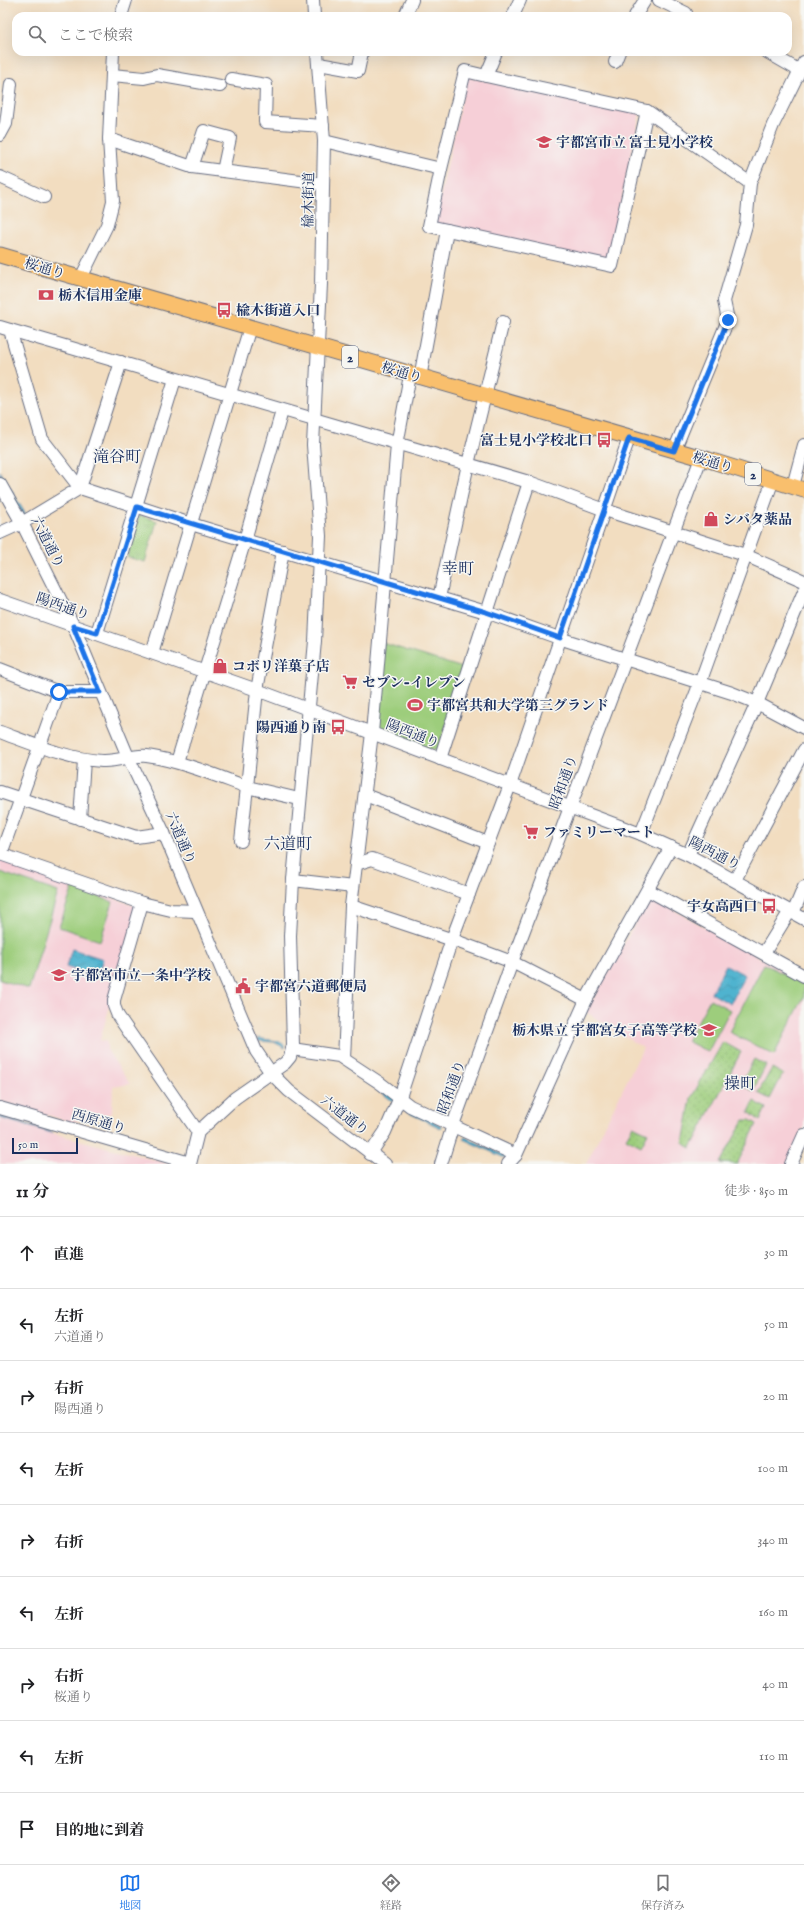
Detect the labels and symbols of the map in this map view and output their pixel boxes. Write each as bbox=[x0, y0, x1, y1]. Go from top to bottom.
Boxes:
school or university icon: 宇都宮市立 富士見小学校 bbox=[535, 133, 553, 151]
place label: 宇都宮市立 富士見小学校 bbox=[556, 134, 713, 152]
street label: 楡木街道 bbox=[300, 172, 318, 228]
street label: 桜通り bbox=[22, 255, 67, 283]
bank icon: 栃木信用金庫 bbox=[37, 286, 55, 304]
place label: 栃木信用金庫 bbox=[58, 287, 142, 305]
bus stop icon: 楡木街道入口 bbox=[215, 301, 233, 319]
place label: 楡木街道入口 bbox=[236, 302, 320, 320]
route end bbox=[719, 311, 737, 329]
road number: 2 bbox=[342, 346, 358, 368]
street label: 桜通り bbox=[379, 359, 424, 387]
bus stop icon: 富士見小学校北口 bbox=[595, 431, 613, 449]
place label: 富士見小学校北口 bbox=[480, 432, 592, 450]
district label: 滝谷町 bbox=[93, 448, 141, 468]
street label: 桜通り bbox=[690, 449, 735, 477]
road number: 2 bbox=[745, 463, 761, 485]
shop icon: シバタ薬品 bbox=[702, 510, 720, 528]
place label: シバタ薬品 bbox=[723, 511, 792, 529]
street label: 六道通り bbox=[26, 513, 68, 571]
district label: 幸町 bbox=[442, 560, 474, 580]
street label: 陽西通り bbox=[33, 589, 92, 625]
shop icon: コボリ洋菓子店 bbox=[211, 657, 229, 675]
place label: コボリ洋菓子店 bbox=[232, 658, 330, 676]
supermarket icon: セブン-イレブン bbox=[341, 673, 359, 691]
place label: セブン-イレブン bbox=[362, 674, 465, 692]
route start bbox=[50, 683, 68, 701]
sports icon: 宇都宮共和大学第三グランド bbox=[406, 696, 424, 714]
place label: 宇都宮共和大学第三グランド bbox=[427, 697, 609, 715]
street label: 陽西通り bbox=[383, 715, 442, 752]
bus stop icon: 陽西通り南 bbox=[329, 718, 347, 736]
place label: 陽西通り南 bbox=[256, 719, 326, 737]
street label: 昭和通り bbox=[546, 753, 582, 812]
street label: 六道通り bbox=[161, 809, 199, 868]
supermarket icon: ファミリーマート bbox=[522, 823, 540, 841]
place label: ファミリーマート bbox=[543, 824, 655, 842]
street label: 陽西通り bbox=[686, 833, 744, 875]
district label: 六道町 bbox=[264, 835, 312, 855]
bus stop icon: 宇女高西口 bbox=[760, 897, 778, 915]
place label: 宇女高西口 bbox=[687, 898, 757, 916]
school or university icon: 宇都宮市立一条中学校 bbox=[50, 966, 68, 984]
place label: 宇都宮市立一条中学校 bbox=[71, 967, 211, 985]
public building icon: 宇都宮六道郵便局 bbox=[234, 977, 252, 995]
place label: 宇都宮六道郵便局 bbox=[255, 978, 367, 996]
school or university icon: 栃木県立 宇都宮女子高等学校 bbox=[700, 1021, 718, 1039]
place label: 栃木県立 宇都宮女子高等学校 bbox=[512, 1022, 697, 1040]
street label: 昭和通り bbox=[434, 1058, 470, 1117]
district label: 操町 bbox=[724, 1075, 756, 1095]
street label: 六道通り bbox=[317, 1091, 372, 1140]
street label: 西原通り bbox=[69, 1106, 128, 1138]
scale bar bbox=[12, 1136, 78, 1155]

